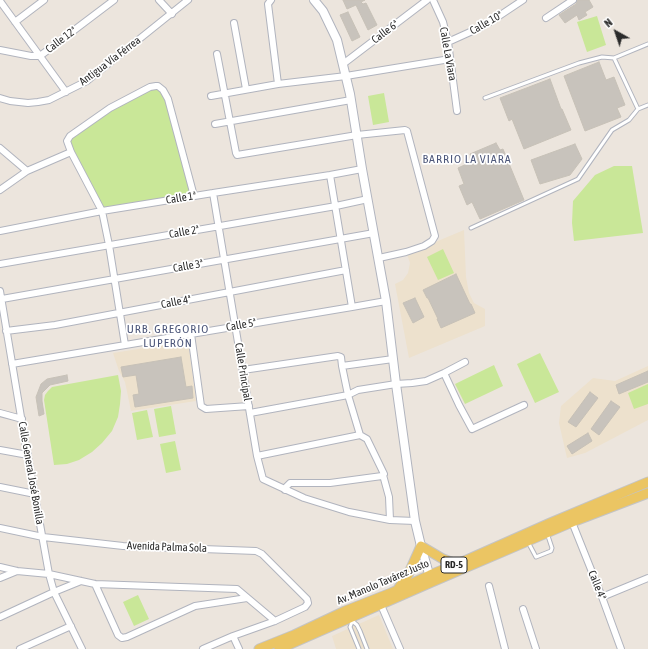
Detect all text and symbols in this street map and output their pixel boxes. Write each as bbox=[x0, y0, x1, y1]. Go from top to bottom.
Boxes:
street label: Calle 10ª bbox=[467, 8, 505, 38]
north arrow bbox=[596, 12, 636, 52]
text: N bbox=[602, 16, 615, 29]
street label: Calle 6ª bbox=[369, 18, 401, 46]
street label: Calle 12ª bbox=[43, 24, 79, 56]
street label: Calle La Viara bbox=[437, 26, 459, 82]
street label: Antigua Vía Férrea bbox=[77, 34, 143, 88]
district label: BARRIO LA VIARA bbox=[422, 152, 512, 166]
street label: Calle 1ª bbox=[165, 189, 197, 207]
street label: Calle 2ª bbox=[168, 223, 200, 241]
street label: Calle 3ª bbox=[172, 257, 204, 275]
street label: Calle 4ª bbox=[160, 293, 192, 311]
street label: Calle 5ª bbox=[225, 316, 257, 334]
district label: URB. GREGORIO LUPERÓN bbox=[127, 322, 209, 350]
street label: Calle Principal bbox=[232, 342, 254, 402]
street label: Calle General José Bonilla bbox=[15, 421, 47, 525]
street label: Avenida Palma Sola bbox=[127, 539, 207, 555]
street label: Av. Manolo Tavárez Justo bbox=[335, 557, 431, 607]
road number: RD-5 bbox=[441, 557, 467, 573]
street label: Calle 4ª bbox=[585, 568, 609, 602]

